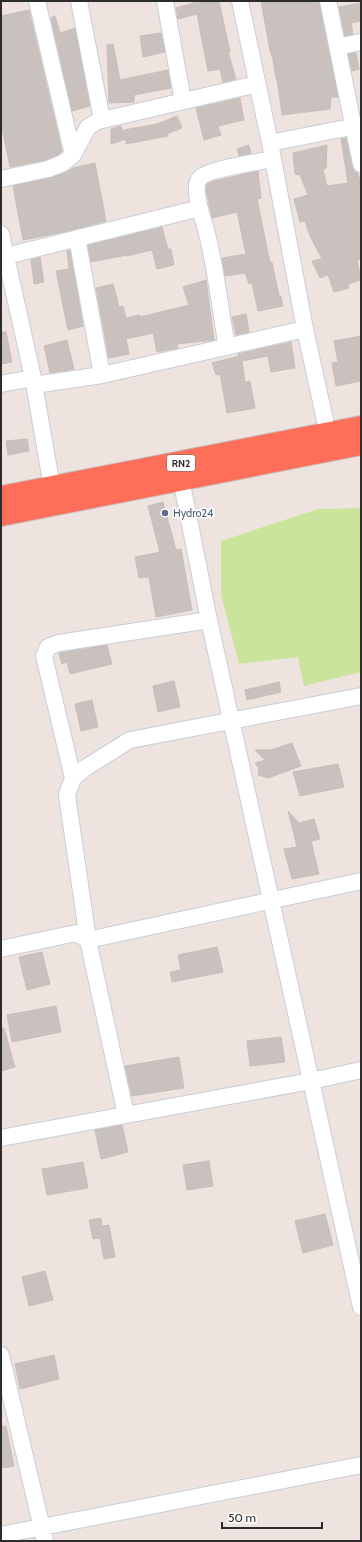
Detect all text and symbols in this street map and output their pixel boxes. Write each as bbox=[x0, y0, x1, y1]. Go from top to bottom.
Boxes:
road number: RN2 bbox=[167, 455, 195, 471]
place label: Hydro24 bbox=[173, 506, 214, 520]
marker: Hydro24 bbox=[160, 508, 170, 518]
scale bar bbox=[222, 1504, 322, 1530]
text: 50 m bbox=[228, 1510, 256, 1525]

